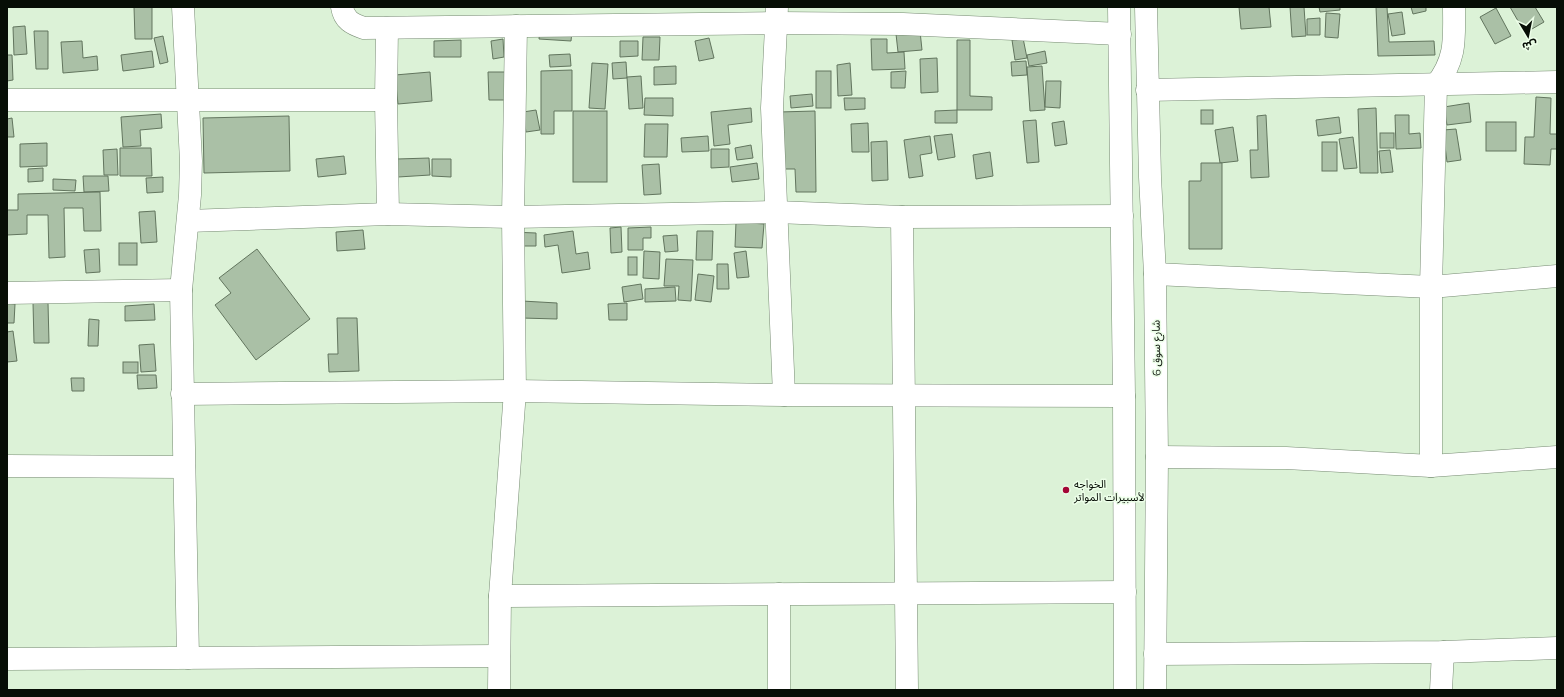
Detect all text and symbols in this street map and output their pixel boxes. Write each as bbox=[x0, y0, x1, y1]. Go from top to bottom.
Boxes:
north arrow bbox=[1508, 16, 1548, 56]
text: ش bbox=[1521, 38, 1538, 54]
street label: شارع سوق 6 bbox=[1149, 319, 1164, 376]
place label: الخواجه لأسبيرات المواتر bbox=[1073, 477, 1145, 504]
marker: الخواجه لأسبيرات المواتر bbox=[1061, 485, 1071, 495]

